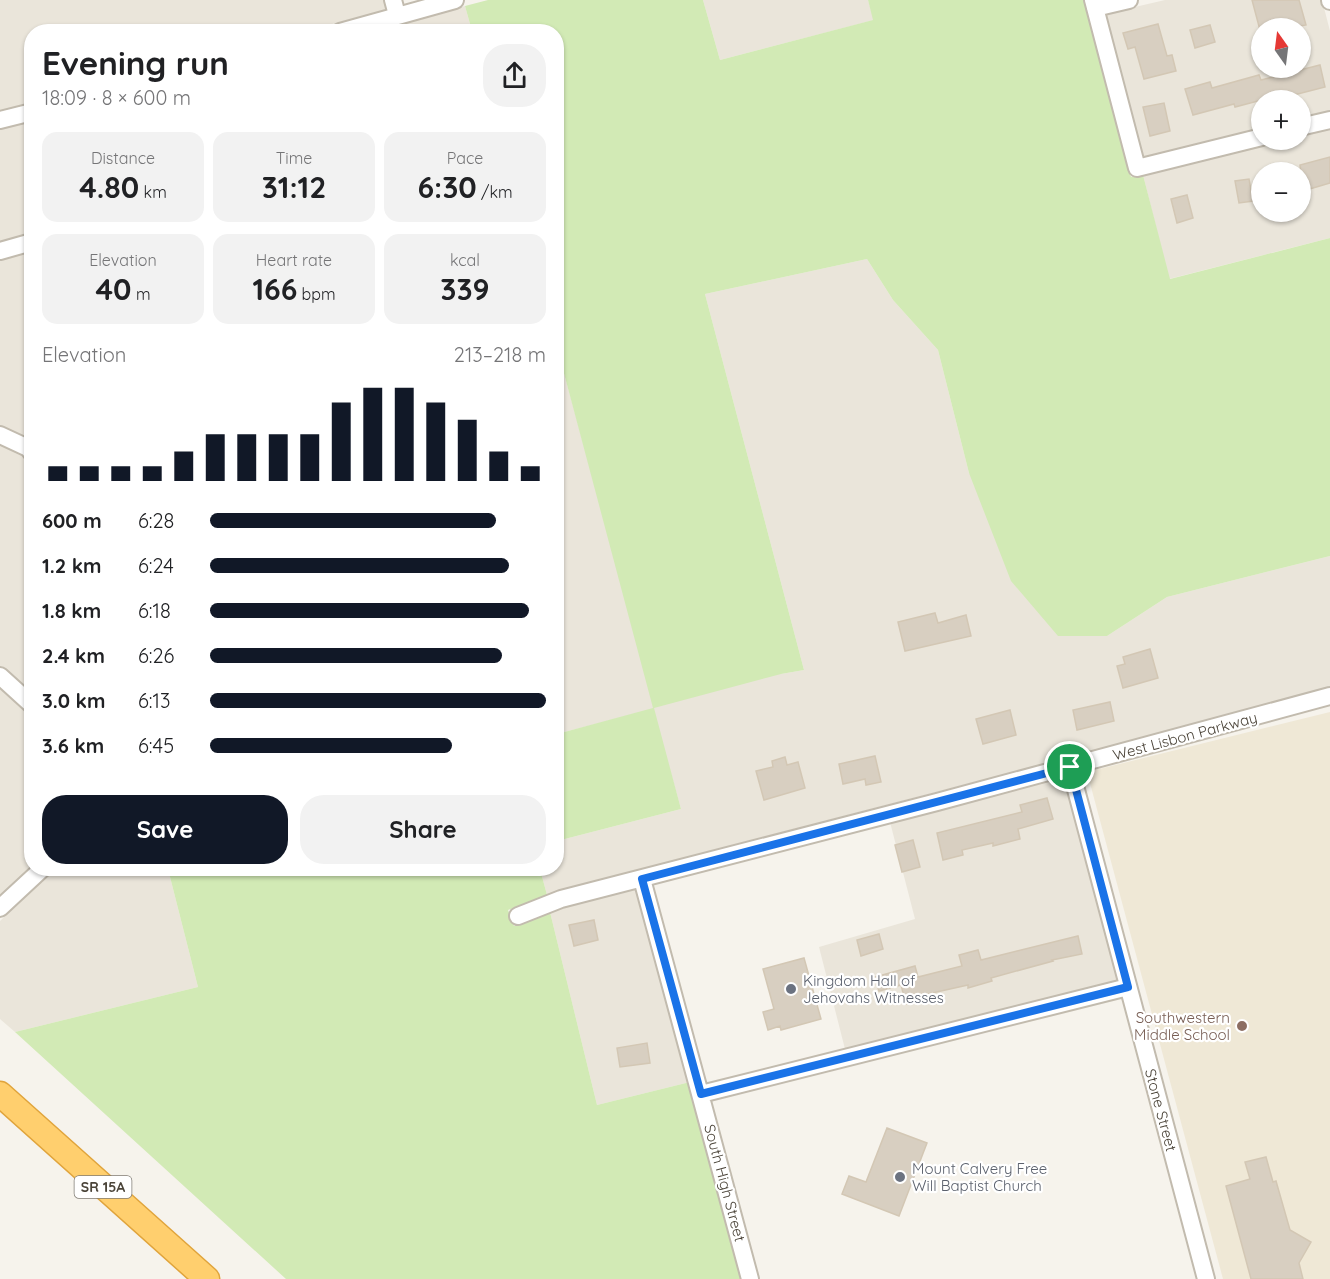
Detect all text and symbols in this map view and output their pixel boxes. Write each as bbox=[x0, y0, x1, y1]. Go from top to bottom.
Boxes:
north arrow bbox=[1251, 18, 1311, 78]
map controls bbox=[1251, 18, 1311, 222]
text: Evening run bbox=[42, 42, 229, 83]
button: share bbox=[483, 44, 546, 107]
text: 18:09 · 8 × 600 m bbox=[42, 85, 191, 110]
button: + bbox=[1251, 90, 1311, 150]
text: Distance bbox=[91, 148, 155, 168]
text: Time bbox=[276, 148, 312, 168]
text: Pace bbox=[447, 148, 483, 168]
button: − bbox=[1251, 162, 1311, 222]
text: 4.80 bbox=[79, 168, 139, 206]
text: 31:12 bbox=[262, 168, 326, 206]
text: 6:30 bbox=[417, 168, 477, 206]
text: km bbox=[139, 182, 167, 202]
text: /km bbox=[477, 182, 513, 202]
text: Elevation bbox=[89, 250, 157, 270]
text: Heart rate bbox=[256, 250, 332, 270]
text: kcal bbox=[450, 250, 480, 270]
text: 40 bbox=[95, 270, 132, 308]
text: 166 bbox=[252, 270, 297, 308]
text: 339 bbox=[440, 270, 490, 308]
text: m bbox=[132, 284, 151, 304]
text: bpm bbox=[297, 284, 336, 304]
text: Elevation bbox=[42, 342, 126, 367]
text: 213–218 m bbox=[454, 342, 546, 367]
text: 600 m bbox=[42, 508, 102, 533]
text: 6:28 bbox=[138, 508, 174, 533]
text: 1.2 km bbox=[42, 553, 102, 578]
text: 6:24 bbox=[138, 553, 174, 578]
text: 1.8 km bbox=[42, 598, 101, 623]
text: 6:18 bbox=[138, 598, 171, 623]
text: 2.4 km bbox=[42, 643, 105, 668]
text: 6:26 bbox=[138, 643, 174, 668]
text: 3.0 km bbox=[42, 688, 105, 713]
text: 6:13 bbox=[138, 688, 170, 713]
street label: West Lisbon Parkway bbox=[1111, 708, 1259, 764]
text: 3.6 km bbox=[42, 733, 104, 758]
text: 6:45 bbox=[138, 733, 174, 758]
pin bbox=[1044, 741, 1095, 792]
icon: arrive bbox=[1053, 750, 1086, 783]
button: Save bbox=[42, 795, 288, 864]
button: Share bbox=[300, 795, 546, 864]
place label: Kingdom Hall of Jehovahs Witnesses bbox=[803, 971, 944, 1007]
marker: Kingdom Hall of Jehovahs Witnesses bbox=[784, 982, 798, 996]
place label: Southwestern Middle School bbox=[1134, 1008, 1230, 1044]
marker: Southwestern Middle School bbox=[1235, 1019, 1249, 1033]
street label: Stone Street bbox=[1141, 1067, 1181, 1153]
street label: South High Street bbox=[700, 1122, 750, 1244]
place label: Mount Calvery Free Will Baptist Church bbox=[912, 1159, 1047, 1195]
marker: Mount Calvery Free Will Baptist Church bbox=[893, 1170, 907, 1184]
road number: SR 15A bbox=[74, 1176, 132, 1198]

